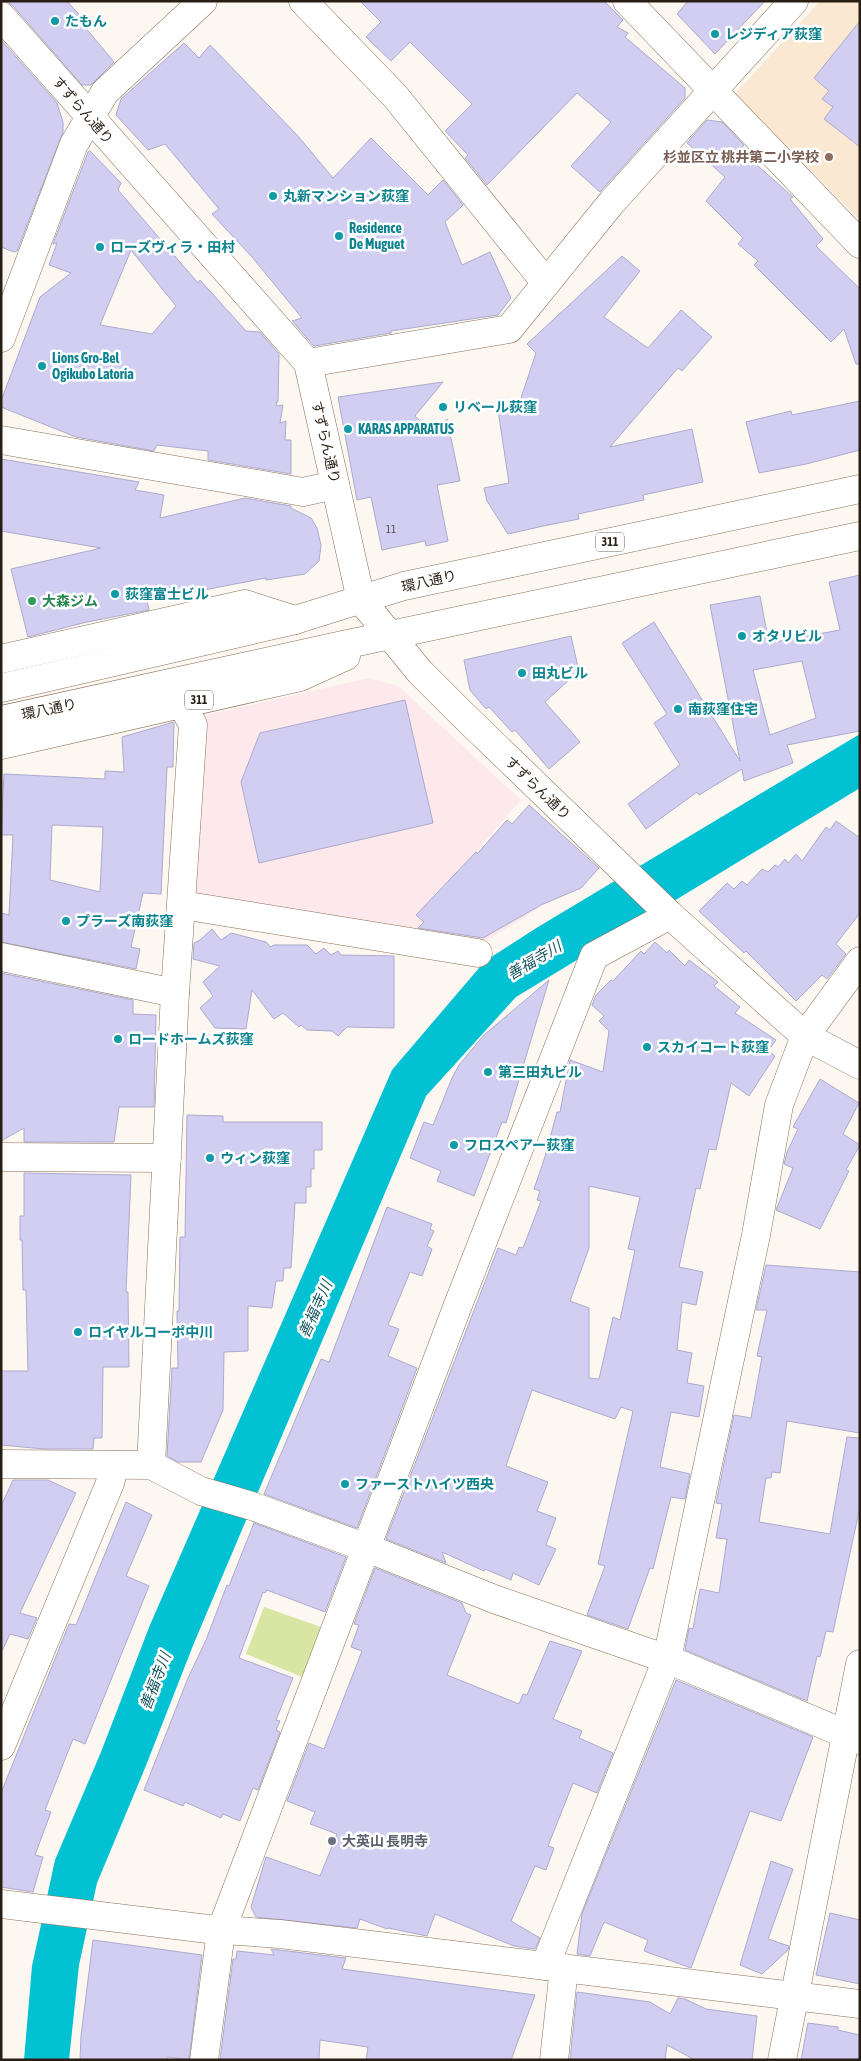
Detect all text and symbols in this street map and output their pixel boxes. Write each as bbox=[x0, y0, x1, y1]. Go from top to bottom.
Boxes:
place label: たもん bbox=[65, 13, 107, 29]
marker: たもん bbox=[49, 15, 61, 27]
place label: レジディア荻窪 bbox=[725, 26, 822, 42]
marker: レジディア荻窪 bbox=[709, 28, 721, 40]
street label: すずらん通り bbox=[49, 73, 117, 147]
place label: 杉並区立 桃井第二小学校 bbox=[663, 149, 819, 165]
marker: 杉並区立 桃井第二小学校 bbox=[823, 151, 835, 163]
place label: 丸新マンション荻窪 bbox=[283, 188, 409, 204]
marker: 丸新マンション荻窪 bbox=[267, 190, 279, 202]
place label: Residence De Muguet bbox=[349, 220, 404, 252]
marker: Residence De Muguet bbox=[333, 230, 345, 242]
place label: ローズヴィラ・田村 bbox=[110, 239, 235, 255]
marker: ローズヴィラ・田村 bbox=[94, 241, 106, 253]
place label: Lions Gro-Bel Ogikubo Latoria bbox=[52, 350, 134, 382]
marker: Lions Gro-Bel Ogikubo Latoria bbox=[36, 360, 48, 372]
street label: すずらん通り bbox=[309, 399, 343, 485]
place label: リベール荻窪 bbox=[453, 399, 537, 415]
marker: リベール荻窪 bbox=[437, 401, 449, 413]
place label: KARAS APPARATUS bbox=[358, 421, 454, 437]
marker: KARAS APPARATUS bbox=[342, 423, 354, 435]
house number: 11 bbox=[386, 523, 396, 535]
road number: 311 bbox=[596, 532, 624, 552]
street label: 環八通り bbox=[400, 567, 458, 595]
place label: 荻窪富士ビル bbox=[125, 586, 209, 602]
marker: 荻窪富士ビル bbox=[109, 588, 121, 600]
place label: 大森ジム bbox=[42, 593, 98, 609]
marker: 大森ジム bbox=[26, 595, 38, 607]
place label: オタリビル bbox=[752, 628, 822, 644]
marker: オタリビル bbox=[736, 630, 748, 642]
place label: 田丸ビル bbox=[532, 665, 588, 681]
marker: 田丸ビル bbox=[516, 667, 528, 679]
road number: 311 bbox=[185, 690, 213, 710]
street label: 環八通り bbox=[20, 695, 78, 723]
place label: 南荻窪住宅 bbox=[688, 701, 758, 717]
marker: 南荻窪住宅 bbox=[672, 703, 684, 715]
street label: すずらん通り bbox=[502, 753, 574, 823]
place label: プラーズ南荻窪 bbox=[76, 913, 173, 929]
marker: プラーズ南荻窪 bbox=[60, 915, 72, 927]
water label: 善福寺川 bbox=[504, 936, 566, 983]
place label: ロードホームズ荻窪 bbox=[128, 1031, 254, 1047]
marker: ロードホームズ荻窪 bbox=[112, 1033, 124, 1045]
place label: スカイコート荻窪 bbox=[657, 1039, 769, 1055]
marker: スカイコート荻窪 bbox=[641, 1041, 653, 1053]
place label: 第三田丸ビル bbox=[498, 1064, 582, 1080]
marker: 第三田丸ビル bbox=[482, 1066, 494, 1078]
place label: フロスペアー荻窪 bbox=[464, 1137, 574, 1153]
marker: フロスペアー荻窪 bbox=[448, 1139, 460, 1151]
place label: ウィン荻窪 bbox=[220, 1150, 290, 1166]
marker: ウィン荻窪 bbox=[204, 1152, 216, 1164]
water label: 善福寺川 bbox=[295, 1276, 336, 1340]
place label: ロイヤルコーポ中川 bbox=[88, 1324, 213, 1340]
marker: ロイヤルコーポ中川 bbox=[72, 1326, 84, 1338]
place label: ファーストハイツ西央 bbox=[355, 1476, 494, 1492]
marker: ファーストハイツ西央 bbox=[339, 1478, 351, 1490]
water label: 善福寺川 bbox=[136, 1648, 174, 1712]
place label: 大英山 長明寺 bbox=[342, 1833, 428, 1849]
marker: 大英山 長明寺 bbox=[326, 1835, 338, 1847]

